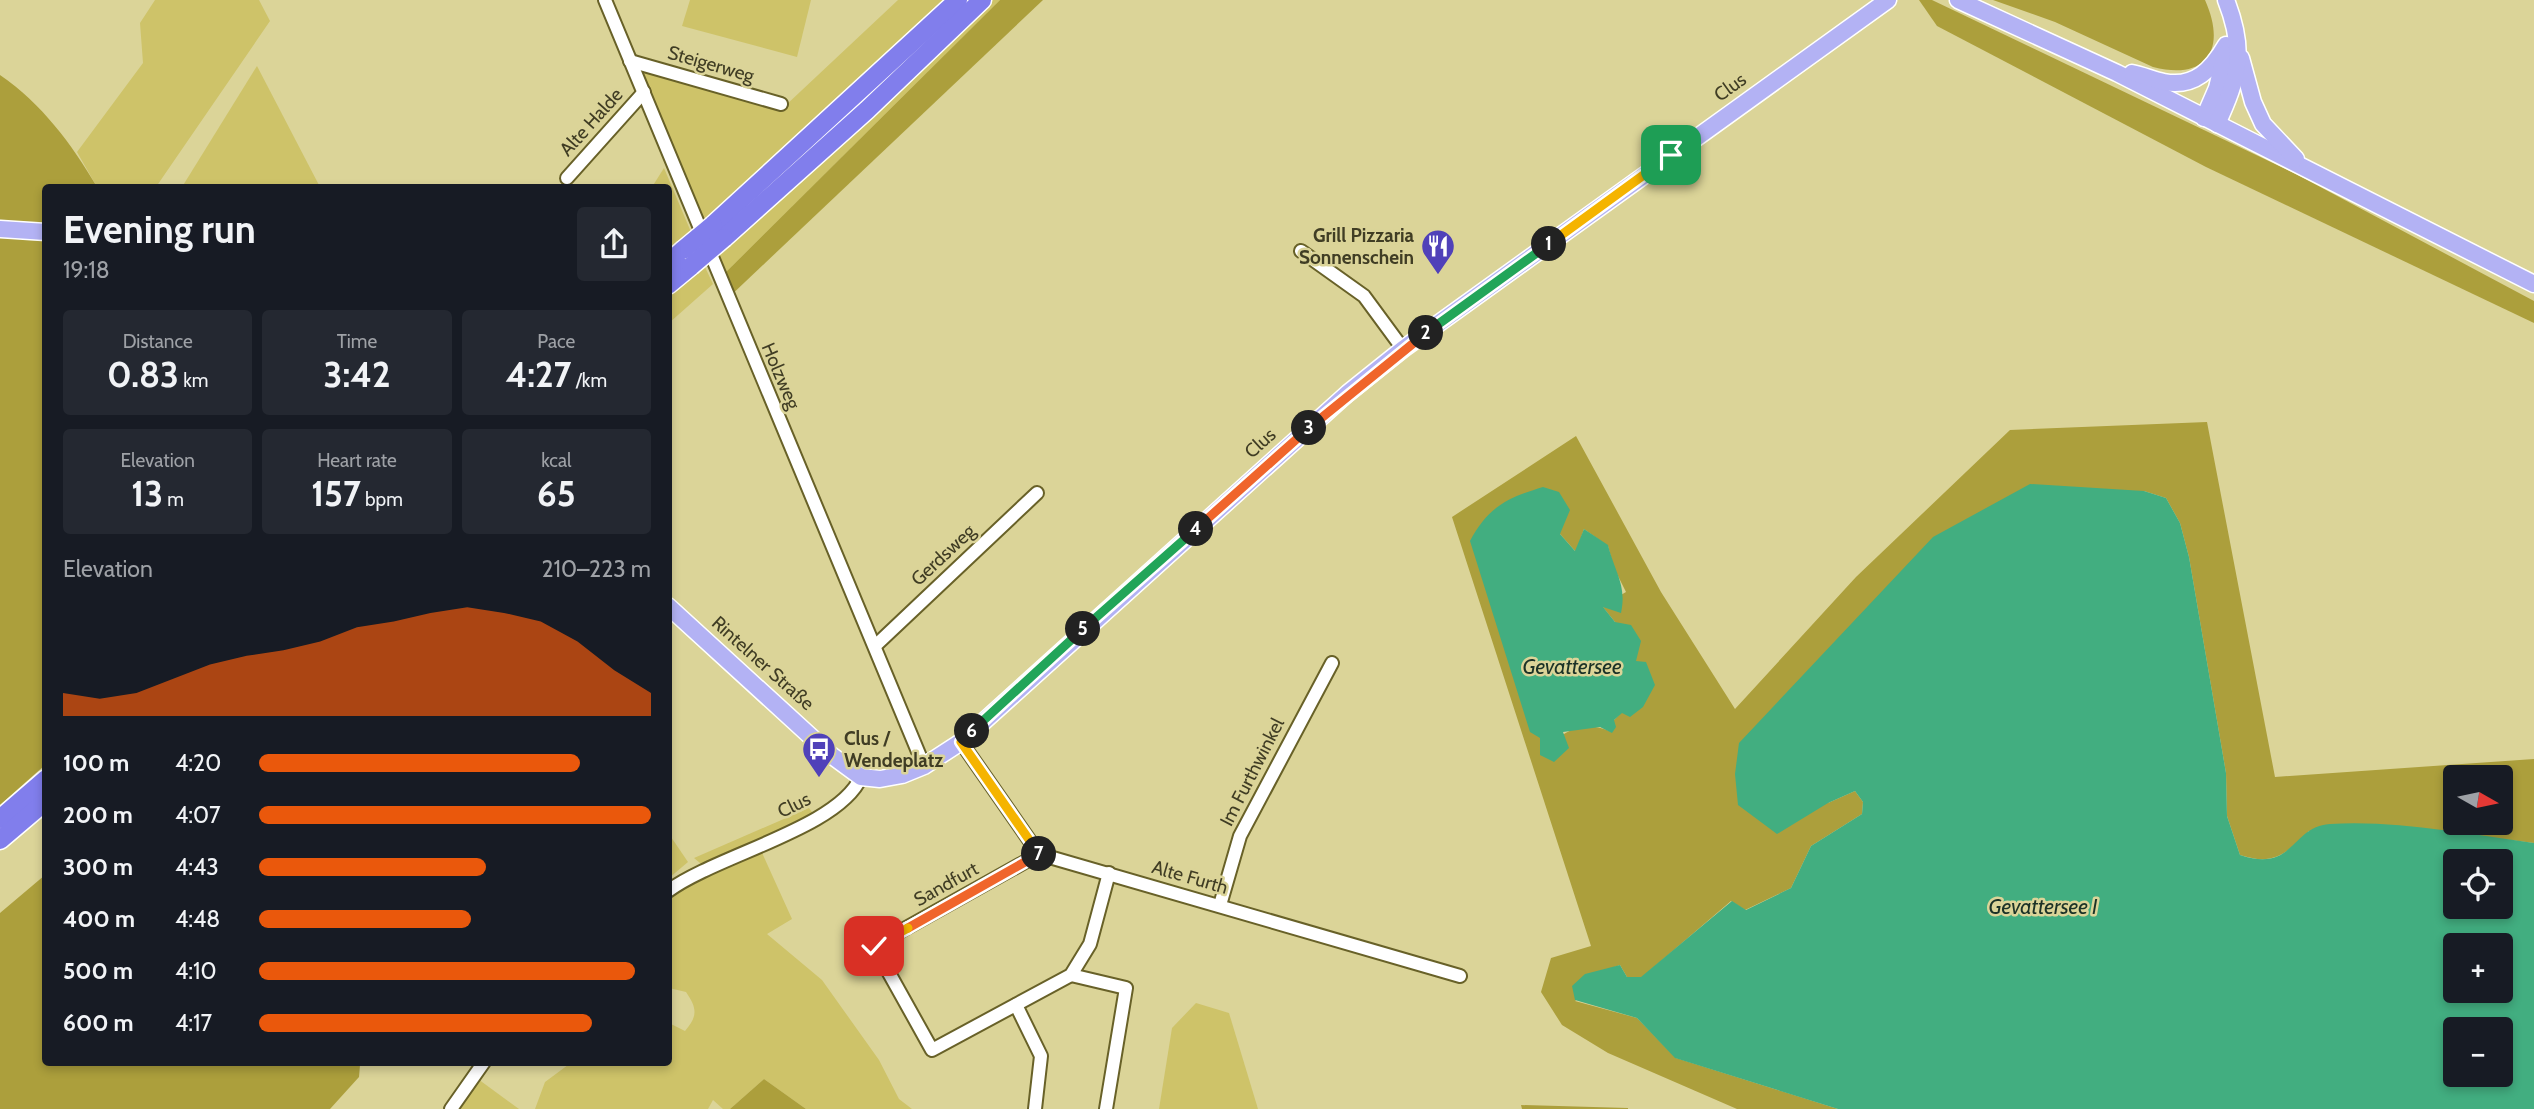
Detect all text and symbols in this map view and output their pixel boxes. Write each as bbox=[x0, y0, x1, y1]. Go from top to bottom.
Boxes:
street label: Steigerweg bbox=[665, 41, 757, 87]
street label: Clus bbox=[1709, 68, 1751, 106]
street label: Alte Halde bbox=[555, 83, 628, 161]
pin bbox=[1641, 125, 1701, 185]
icon: arrive bbox=[1652, 136, 1690, 174]
text: Evening run bbox=[63, 206, 256, 253]
button: share bbox=[577, 207, 651, 281]
place label: Grill Pizzaria Sonnenschein bbox=[1299, 224, 1415, 269]
pin: 1 bbox=[1532, 226, 1566, 262]
restaurant icon: Grill Pizzaria Sonnenschein bbox=[1419, 227, 1457, 276]
text: 1 bbox=[1545, 232, 1552, 255]
text: 19:18 bbox=[63, 256, 110, 284]
pin: 2 bbox=[1408, 316, 1444, 350]
text: 2 bbox=[1420, 321, 1431, 344]
text: Distance bbox=[123, 330, 193, 353]
text: Time bbox=[337, 330, 377, 353]
text: Pace bbox=[537, 330, 575, 353]
street label: Holzweg bbox=[757, 339, 805, 413]
text: 0.83 bbox=[107, 353, 179, 396]
text: 3:42 bbox=[324, 353, 390, 396]
text: 4:27 bbox=[506, 353, 571, 396]
text: km bbox=[179, 369, 208, 392]
text: /km bbox=[571, 369, 607, 392]
pin: 3 bbox=[1292, 410, 1326, 446]
text: 3 bbox=[1303, 416, 1314, 439]
street label: Clus bbox=[1240, 423, 1280, 463]
text: Elevation bbox=[121, 449, 195, 472]
text: Heart rate bbox=[317, 449, 397, 472]
text: kcal bbox=[541, 449, 571, 472]
text: 13 bbox=[131, 472, 163, 515]
text: 157 bbox=[311, 472, 361, 515]
text: 65 bbox=[537, 472, 576, 515]
text: m bbox=[163, 488, 184, 511]
text: bpm bbox=[361, 488, 403, 511]
pin: 4 bbox=[1178, 512, 1214, 546]
text: 4 bbox=[1190, 517, 1201, 540]
street label: Gerdsweg bbox=[906, 519, 980, 591]
text: Elevation bbox=[63, 555, 153, 583]
text: 210–223 m bbox=[541, 555, 651, 583]
street label: Rintelner Straße bbox=[707, 611, 819, 715]
pin: 5 bbox=[1066, 612, 1100, 646]
text: 5 bbox=[1077, 617, 1088, 640]
water label: Gevattersee bbox=[1522, 654, 1622, 679]
pin: 6 bbox=[954, 714, 990, 748]
street label: Im Furthwinkel bbox=[1215, 714, 1289, 830]
text: 6 bbox=[966, 719, 977, 742]
place label: Clus / Wendeplatz bbox=[844, 727, 943, 772]
bus stop icon: Clus / Wendeplatz bbox=[800, 730, 838, 779]
text: 100 m bbox=[63, 749, 129, 777]
text: 4:20 bbox=[175, 749, 221, 777]
north arrow bbox=[2443, 765, 2513, 835]
map controls bbox=[2443, 765, 2513, 1087]
street label: Clus bbox=[774, 787, 814, 823]
text: 200 m bbox=[63, 801, 133, 829]
text: 4:07 bbox=[175, 801, 220, 829]
pin: 7 bbox=[1021, 836, 1056, 872]
text: 7 bbox=[1034, 842, 1043, 865]
button: locate bbox=[2443, 849, 2513, 919]
text: 300 m bbox=[63, 853, 133, 881]
text: 4:43 bbox=[175, 853, 219, 881]
street label: Alte Furth bbox=[1149, 855, 1231, 899]
street label: Sandfurt bbox=[910, 857, 983, 911]
water label: Gevattersee I bbox=[1989, 894, 2098, 919]
text: 400 m bbox=[63, 905, 135, 933]
text: 4:48 bbox=[175, 905, 220, 933]
pin bbox=[844, 916, 904, 976]
icon: check bbox=[855, 927, 893, 965]
button: + bbox=[2443, 933, 2513, 1003]
text: 500 m bbox=[63, 957, 133, 985]
text: 4:10 bbox=[175, 957, 217, 985]
text: 600 m bbox=[63, 1009, 134, 1037]
text: 4:17 bbox=[175, 1009, 212, 1037]
button: − bbox=[2443, 1017, 2513, 1087]

